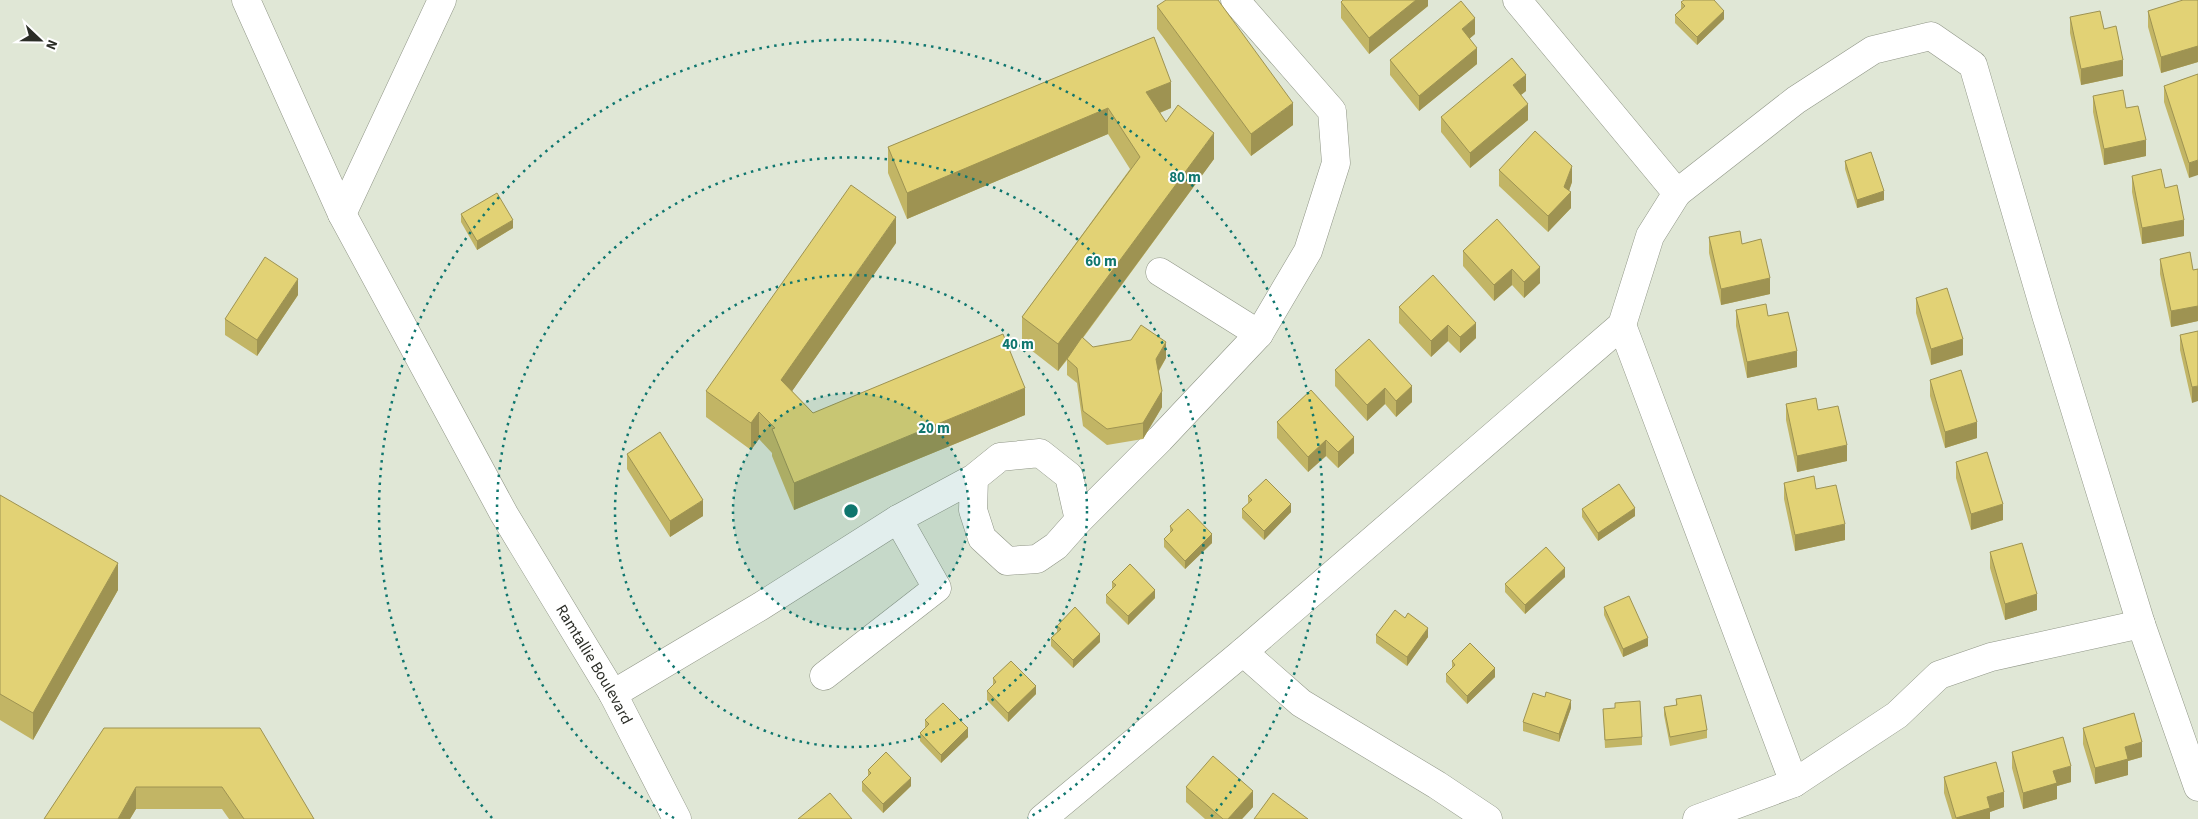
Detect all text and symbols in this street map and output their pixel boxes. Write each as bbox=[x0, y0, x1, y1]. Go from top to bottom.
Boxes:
north arrow bbox=[15, 15, 65, 65]
text: N bbox=[40, 36, 62, 53]
text: 80 m bbox=[1169, 167, 1201, 188]
text: 60 m bbox=[1085, 251, 1117, 272]
text: 40 m bbox=[1002, 334, 1034, 355]
text: 20 m bbox=[918, 418, 950, 439]
centre of rings bbox=[842, 502, 860, 520]
street label: Ramtallie Boulevard bbox=[550, 601, 638, 728]

